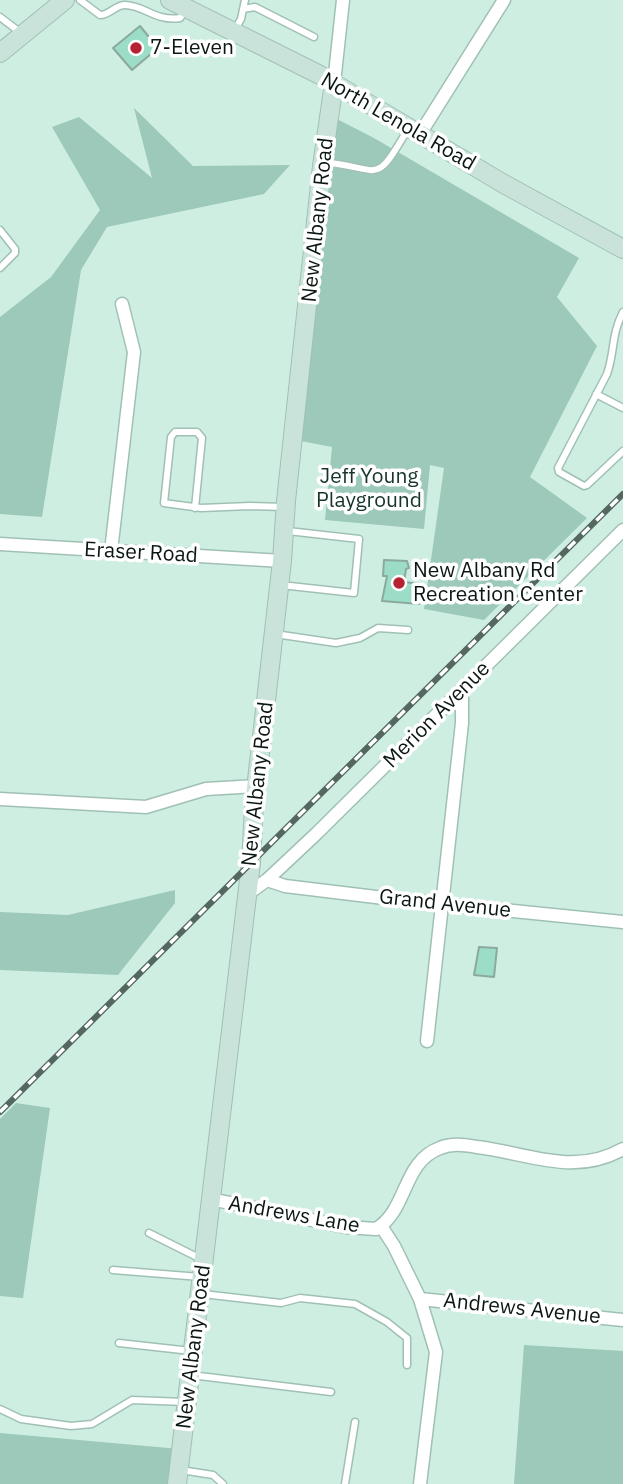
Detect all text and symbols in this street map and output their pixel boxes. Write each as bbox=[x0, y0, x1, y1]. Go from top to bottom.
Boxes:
place label: 7-Eleven bbox=[150, 35, 234, 61]
marker: 7-Eleven bbox=[128, 40, 144, 56]
street label: North Lenola Road bbox=[316, 68, 480, 176]
street label: New Albany Road bbox=[297, 136, 339, 304]
park label: Jeff Young Playground bbox=[316, 464, 422, 514]
street label: Eraser Road bbox=[84, 537, 198, 569]
place label: New Albany Rd Recreation Center bbox=[413, 558, 583, 608]
marker: New Albany Rd Recreation Center bbox=[391, 575, 407, 591]
street label: Merion Avenue bbox=[378, 656, 496, 774]
street label: New Albany Road bbox=[237, 700, 279, 868]
street label: Grand Avenue bbox=[378, 885, 512, 923]
street label: Andrews Lane bbox=[226, 1191, 362, 1239]
street label: New Albany Road bbox=[171, 1263, 217, 1431]
street label: Andrews Avenue bbox=[442, 1288, 602, 1330]

